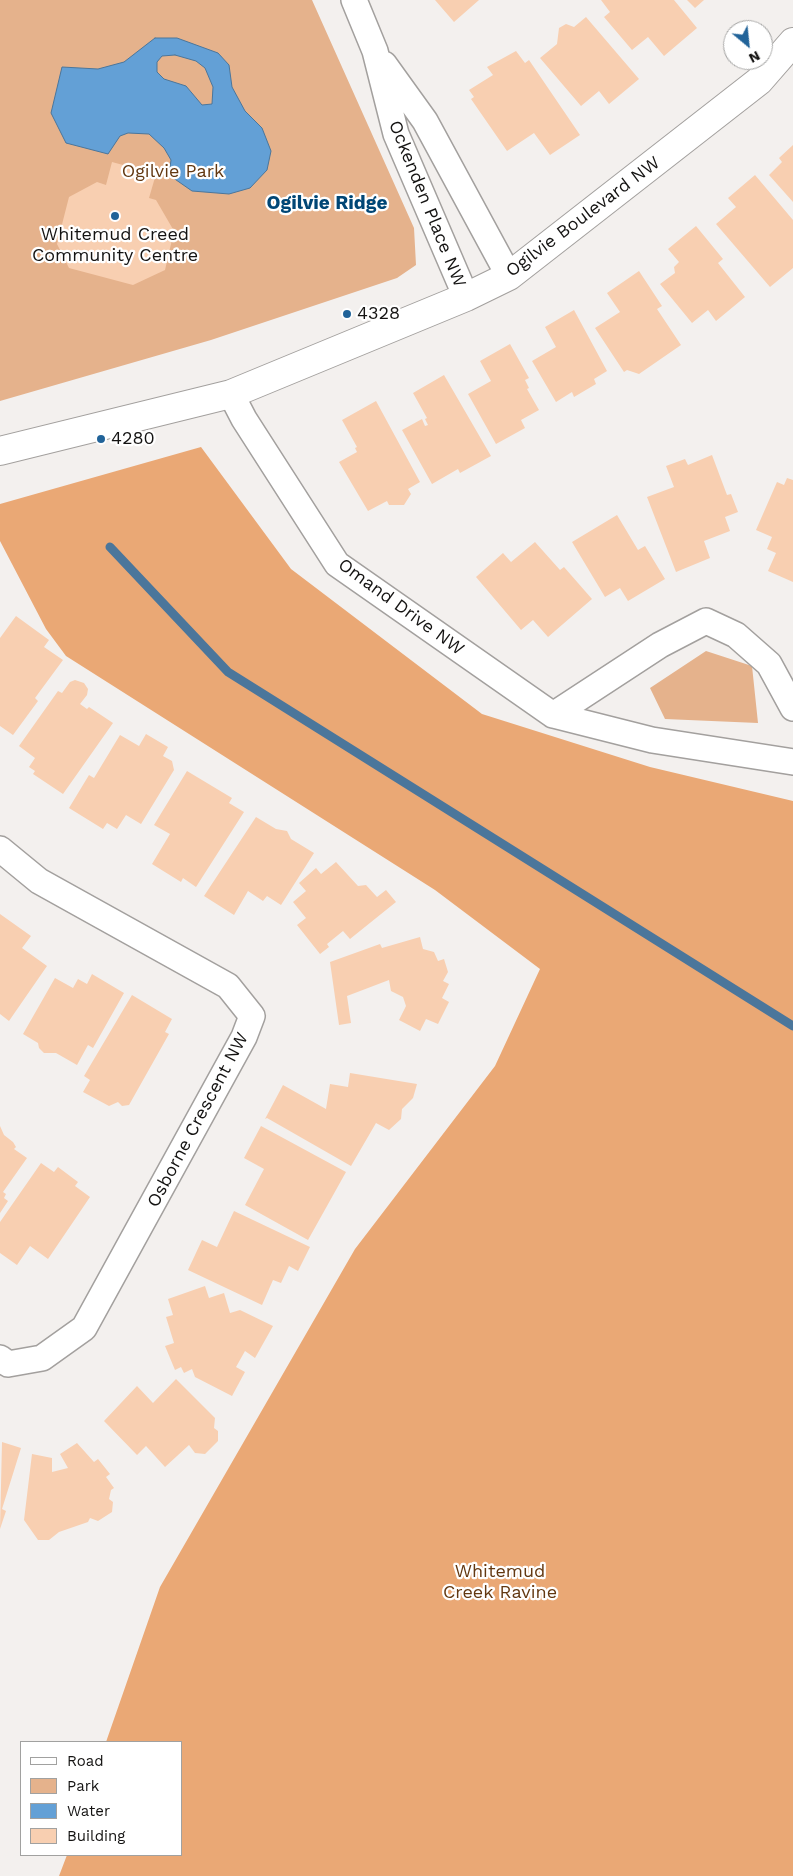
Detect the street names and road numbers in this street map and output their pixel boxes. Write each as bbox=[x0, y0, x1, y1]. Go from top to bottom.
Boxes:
street label: Ockenden Place NW bbox=[384, 118, 470, 290]
street label: Ogilvie Boulevard NW bbox=[502, 152, 664, 282]
street label: Omand Drive NW bbox=[334, 554, 468, 660]
street label: Osborne Crescent NW bbox=[143, 1029, 253, 1211]

